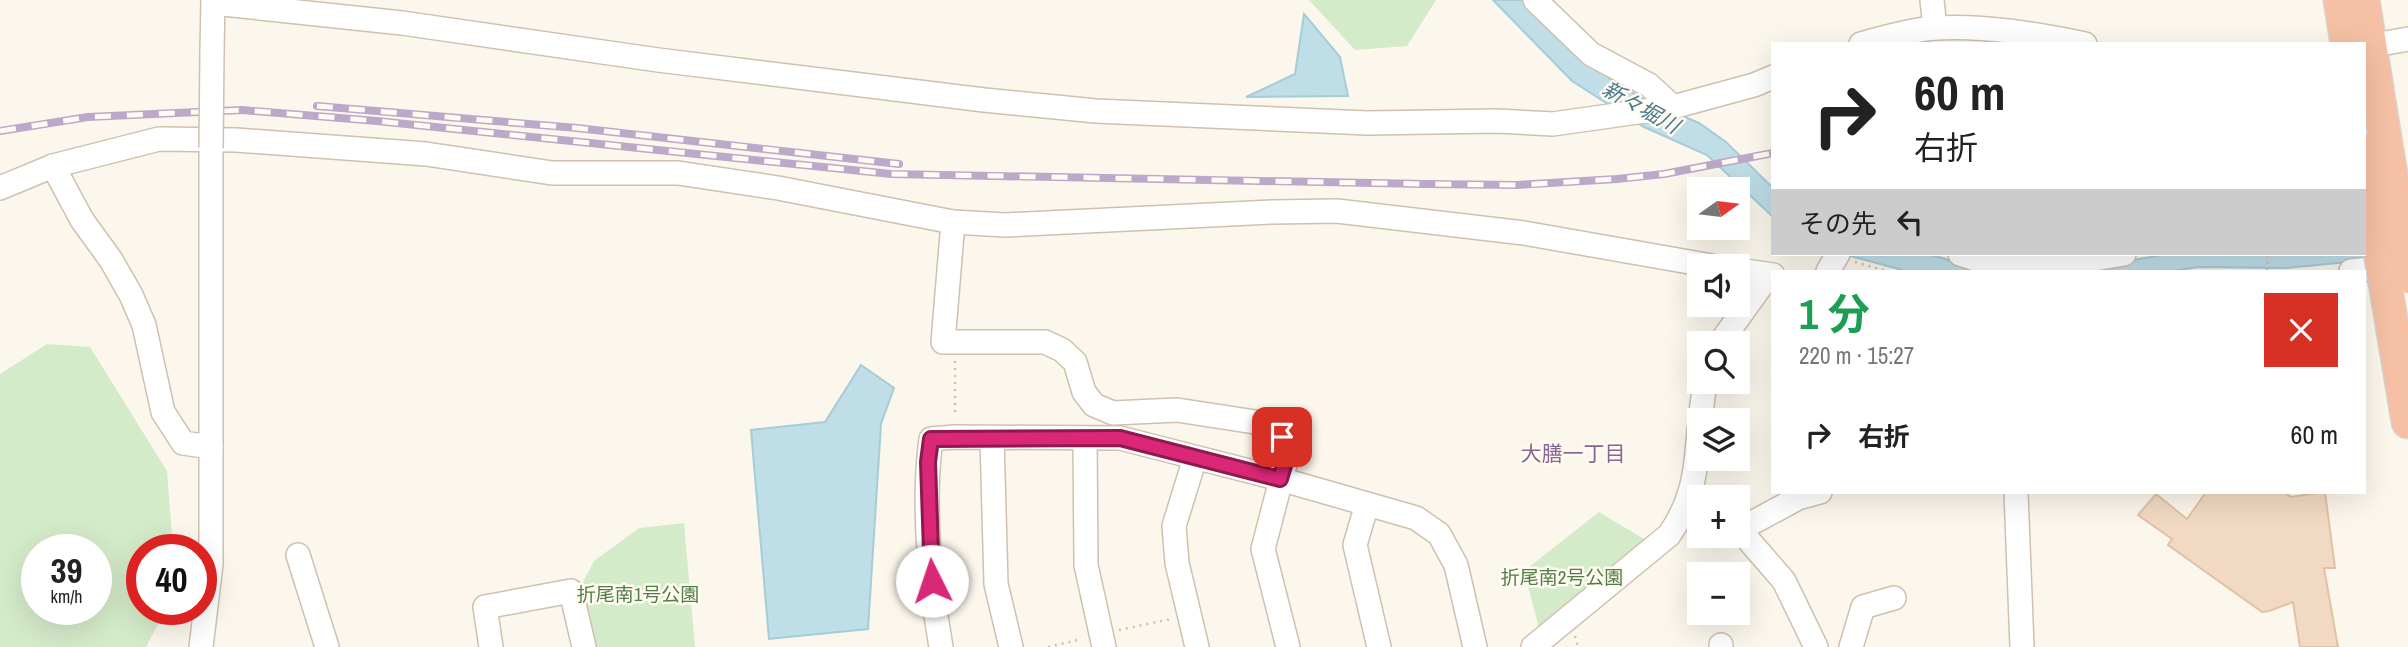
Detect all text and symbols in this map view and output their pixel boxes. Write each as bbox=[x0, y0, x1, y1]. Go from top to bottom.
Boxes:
text: 60 m bbox=[1914, 59, 2006, 125]
icon: right bbox=[1799, 70, 1890, 161]
water label: 新々堀川 bbox=[1597, 74, 1687, 141]
text: 右折 bbox=[1914, 126, 1978, 169]
north arrow bbox=[1687, 177, 1750, 240]
map controls bbox=[1687, 177, 1750, 625]
icon: left bbox=[1891, 203, 1929, 241]
text: その先 bbox=[1799, 206, 1877, 241]
button: sound bbox=[1687, 254, 1750, 317]
text: 1 分 bbox=[1799, 286, 1870, 342]
button: close bbox=[2264, 293, 2338, 367]
button: search bbox=[1687, 331, 1750, 394]
text: 220 m · 15:27 bbox=[1799, 340, 1914, 371]
pin bbox=[1252, 407, 1312, 467]
button: layers bbox=[1687, 408, 1750, 471]
icon: right bbox=[1799, 416, 1837, 454]
text: 60 m bbox=[2291, 417, 2338, 452]
icon: arrive bbox=[1263, 418, 1301, 456]
text: 右折 bbox=[1858, 419, 1910, 454]
district label: 大膳一丁目 bbox=[1521, 439, 1626, 468]
button: + bbox=[1687, 485, 1750, 548]
speed limit sign: 40 bbox=[126, 534, 217, 625]
position arrow bbox=[895, 544, 969, 618]
text: 39 bbox=[51, 547, 82, 594]
button: − bbox=[1687, 562, 1750, 625]
park label: 折尾南2号公園 bbox=[1501, 564, 1623, 590]
park label: 折尾南1号公園 bbox=[577, 581, 699, 607]
text: km/h bbox=[51, 584, 83, 609]

